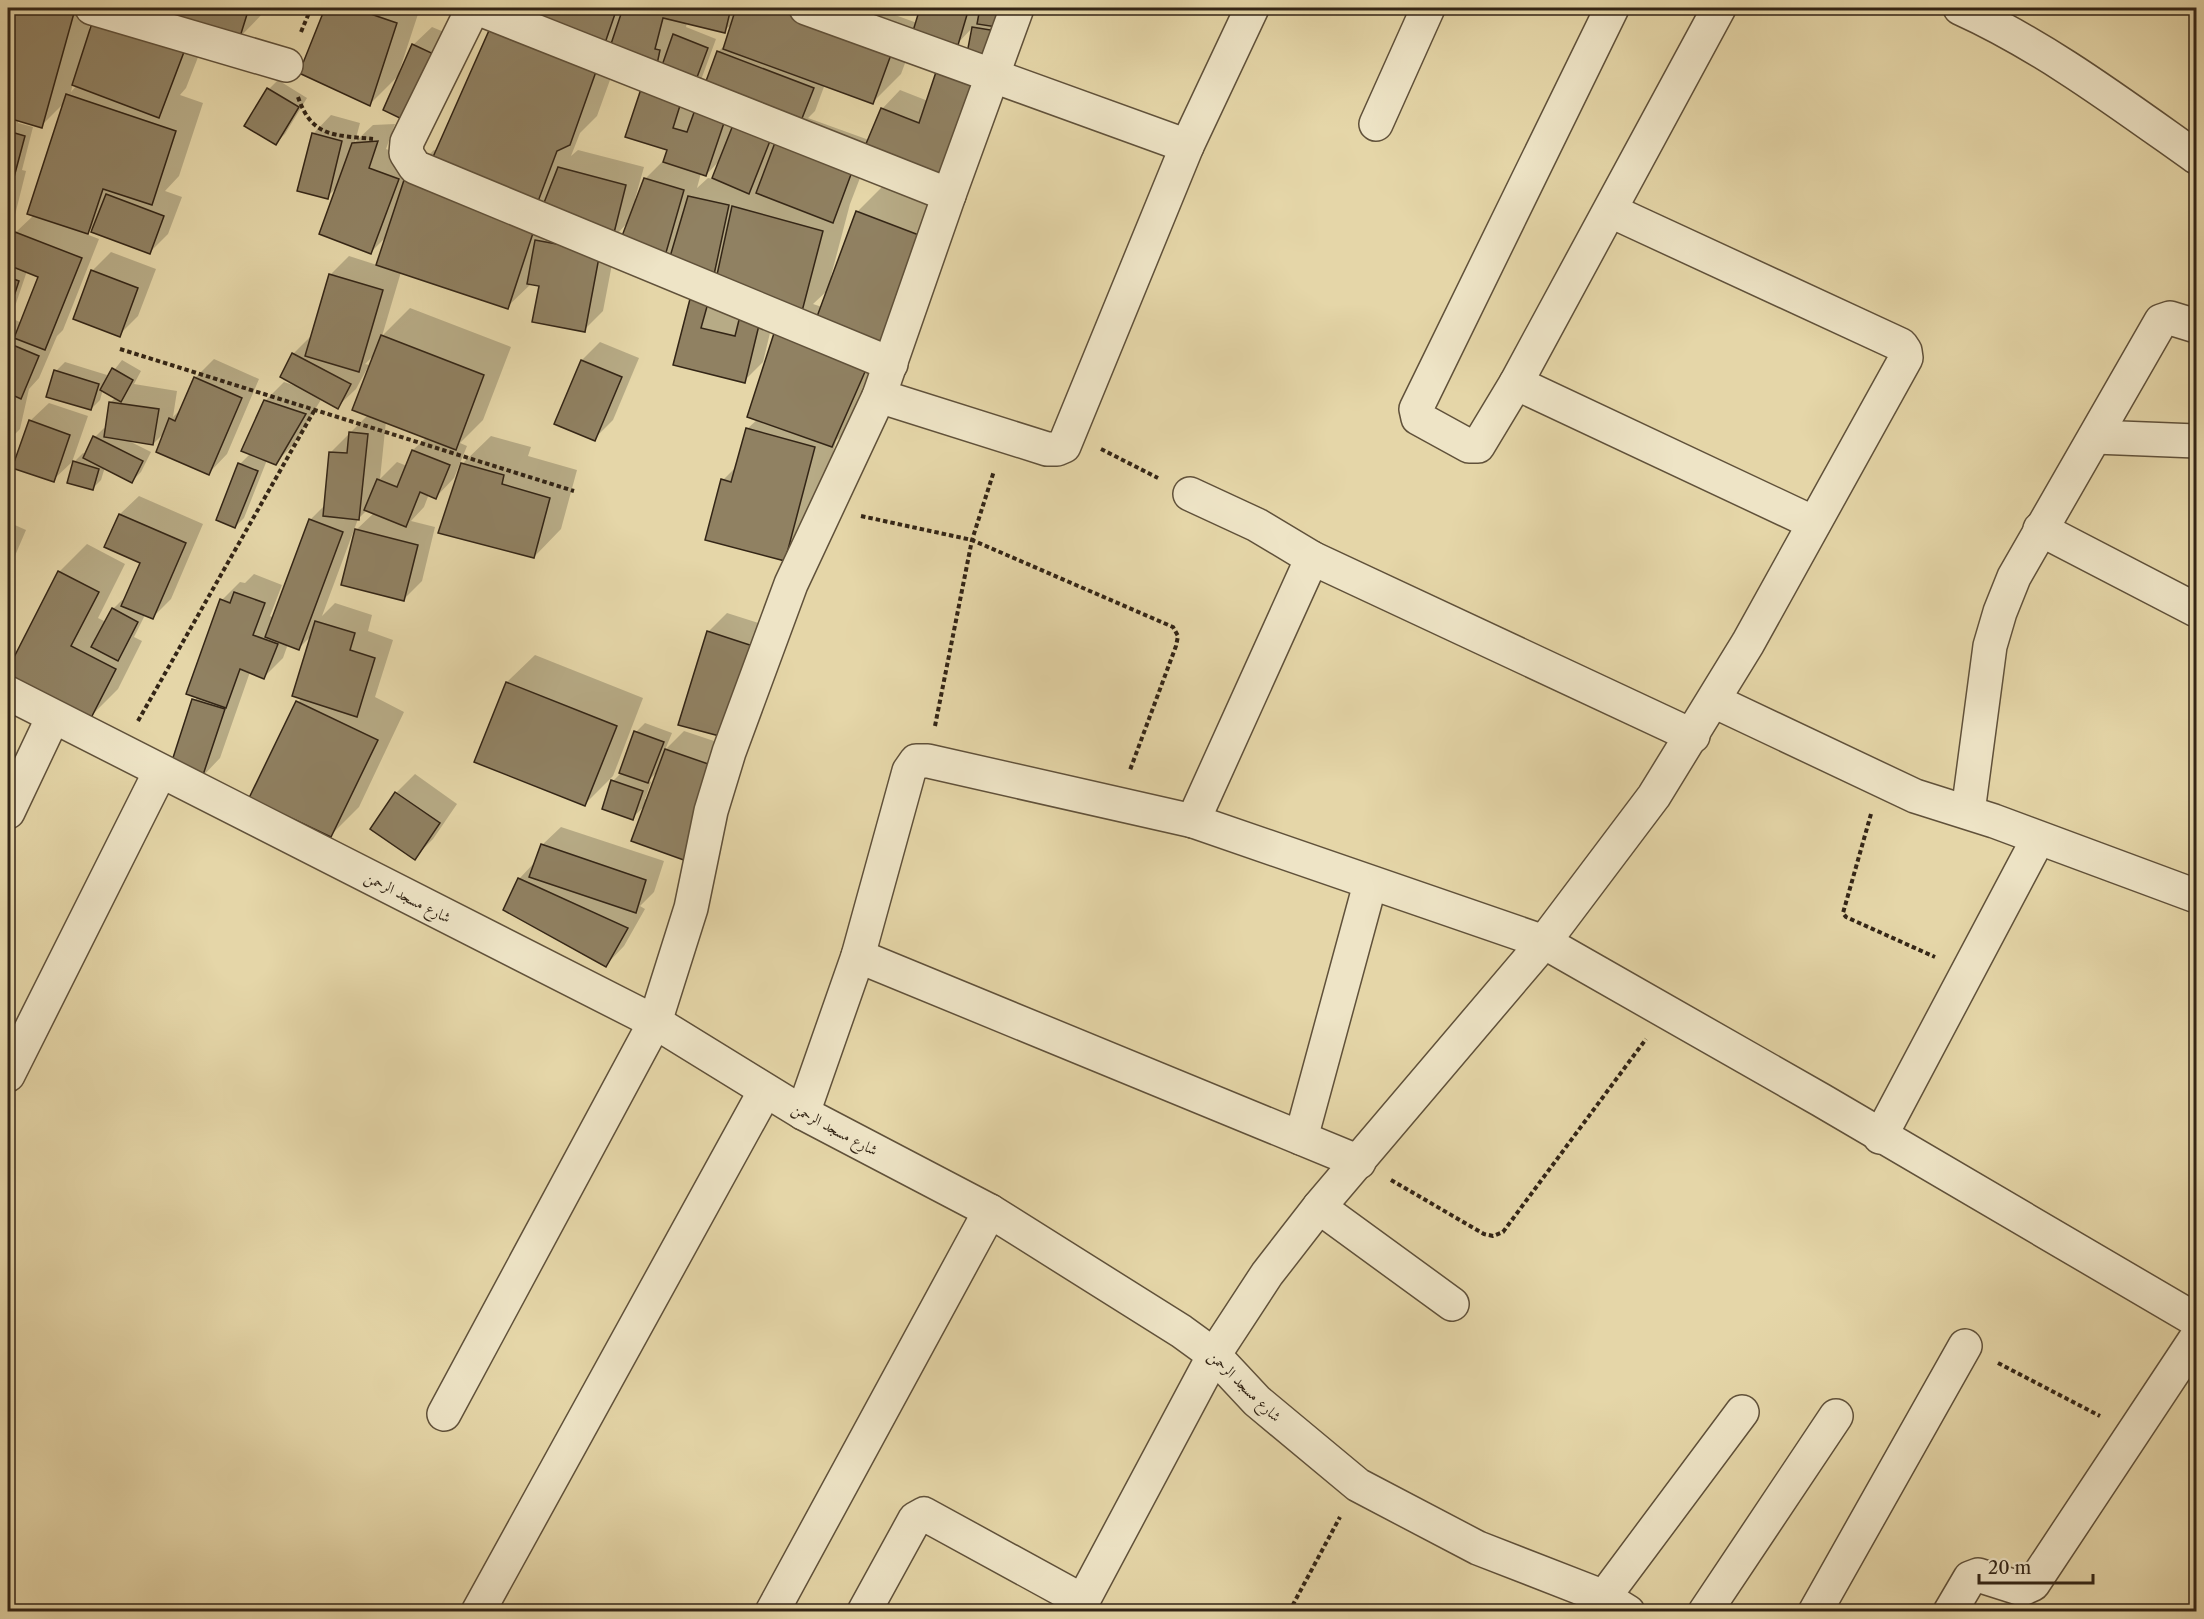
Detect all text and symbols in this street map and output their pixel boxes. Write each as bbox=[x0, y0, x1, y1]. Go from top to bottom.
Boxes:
street label: شارع مسجد الرحمن bbox=[360, 867, 454, 930]
street label: شارع مسجد الرحمن bbox=[787, 1098, 881, 1163]
street label: شارع مسجد الرحمن bbox=[1202, 1346, 1286, 1429]
scale bar bbox=[1979, 1547, 2093, 1585]
text: 20 m bbox=[1988, 1557, 2032, 1579]

